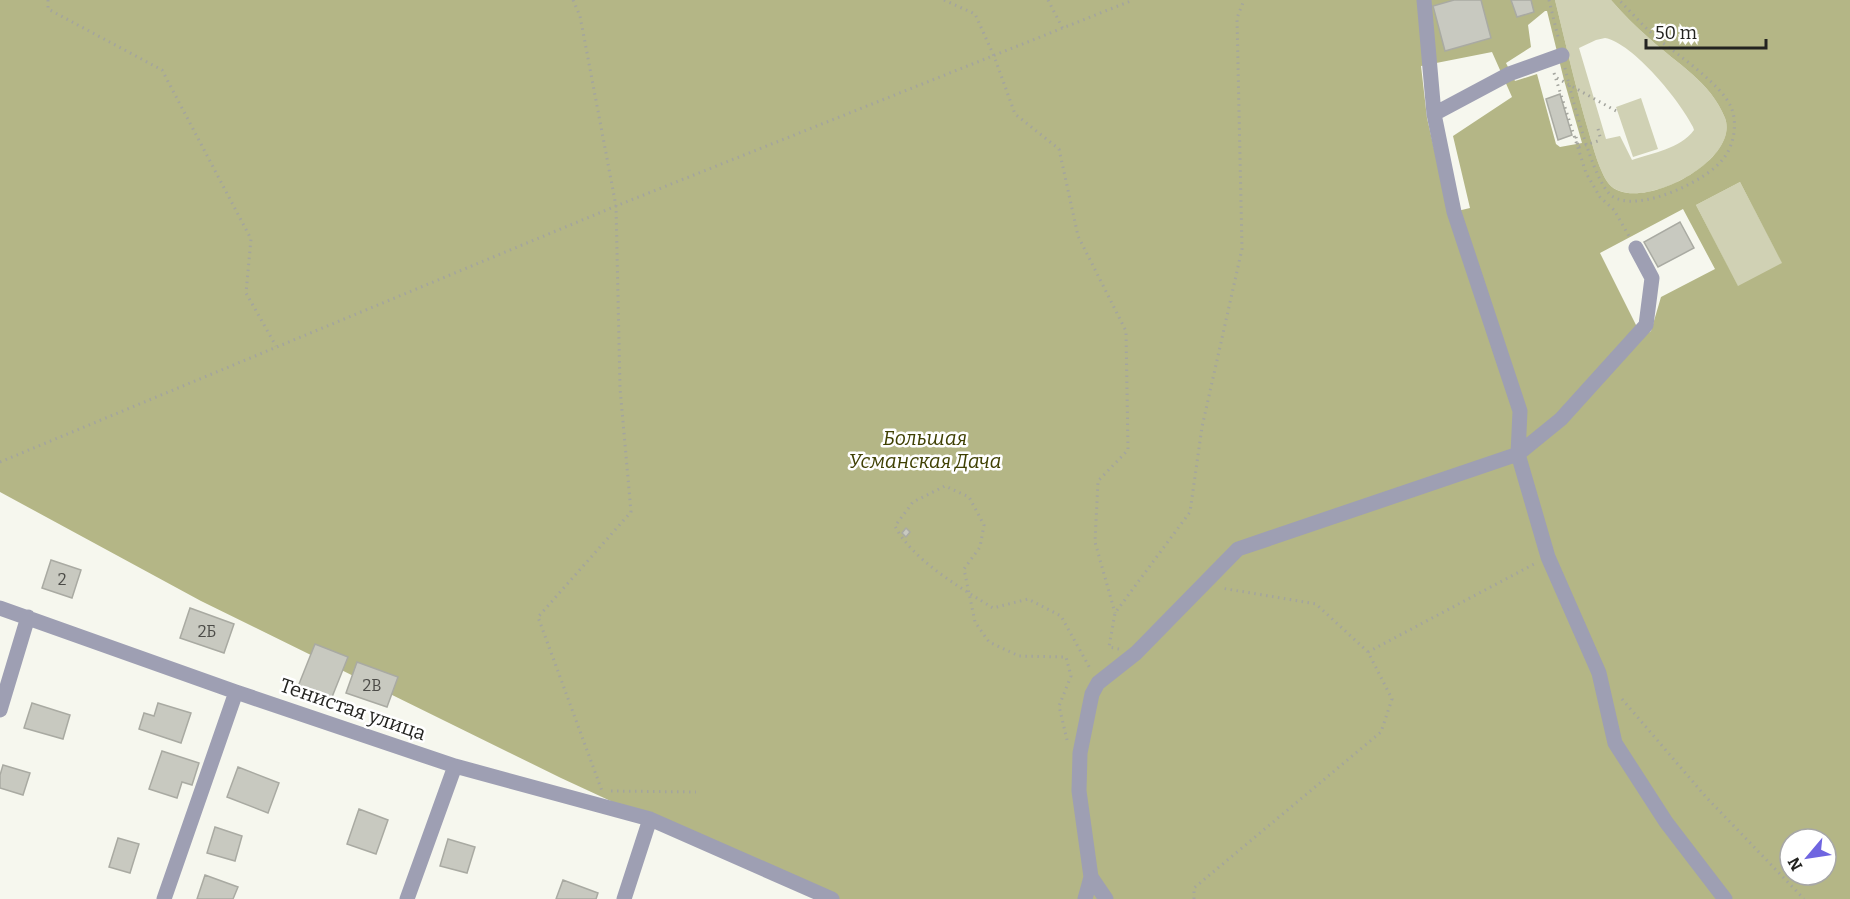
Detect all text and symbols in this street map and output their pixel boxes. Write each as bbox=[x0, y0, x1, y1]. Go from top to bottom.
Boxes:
scale bar bbox=[1646, 12, 1766, 50]
text: 50 m bbox=[1655, 22, 1697, 44]
park label: Большая Усманская Дача bbox=[849, 426, 1001, 473]
house number: 2 bbox=[58, 570, 66, 589]
house number: 2Б bbox=[198, 622, 216, 641]
street label: Тенистая улица bbox=[277, 673, 429, 745]
house number: 2В bbox=[362, 676, 382, 695]
north arrow bbox=[1778, 827, 1838, 887]
text: N bbox=[1784, 854, 1807, 874]

